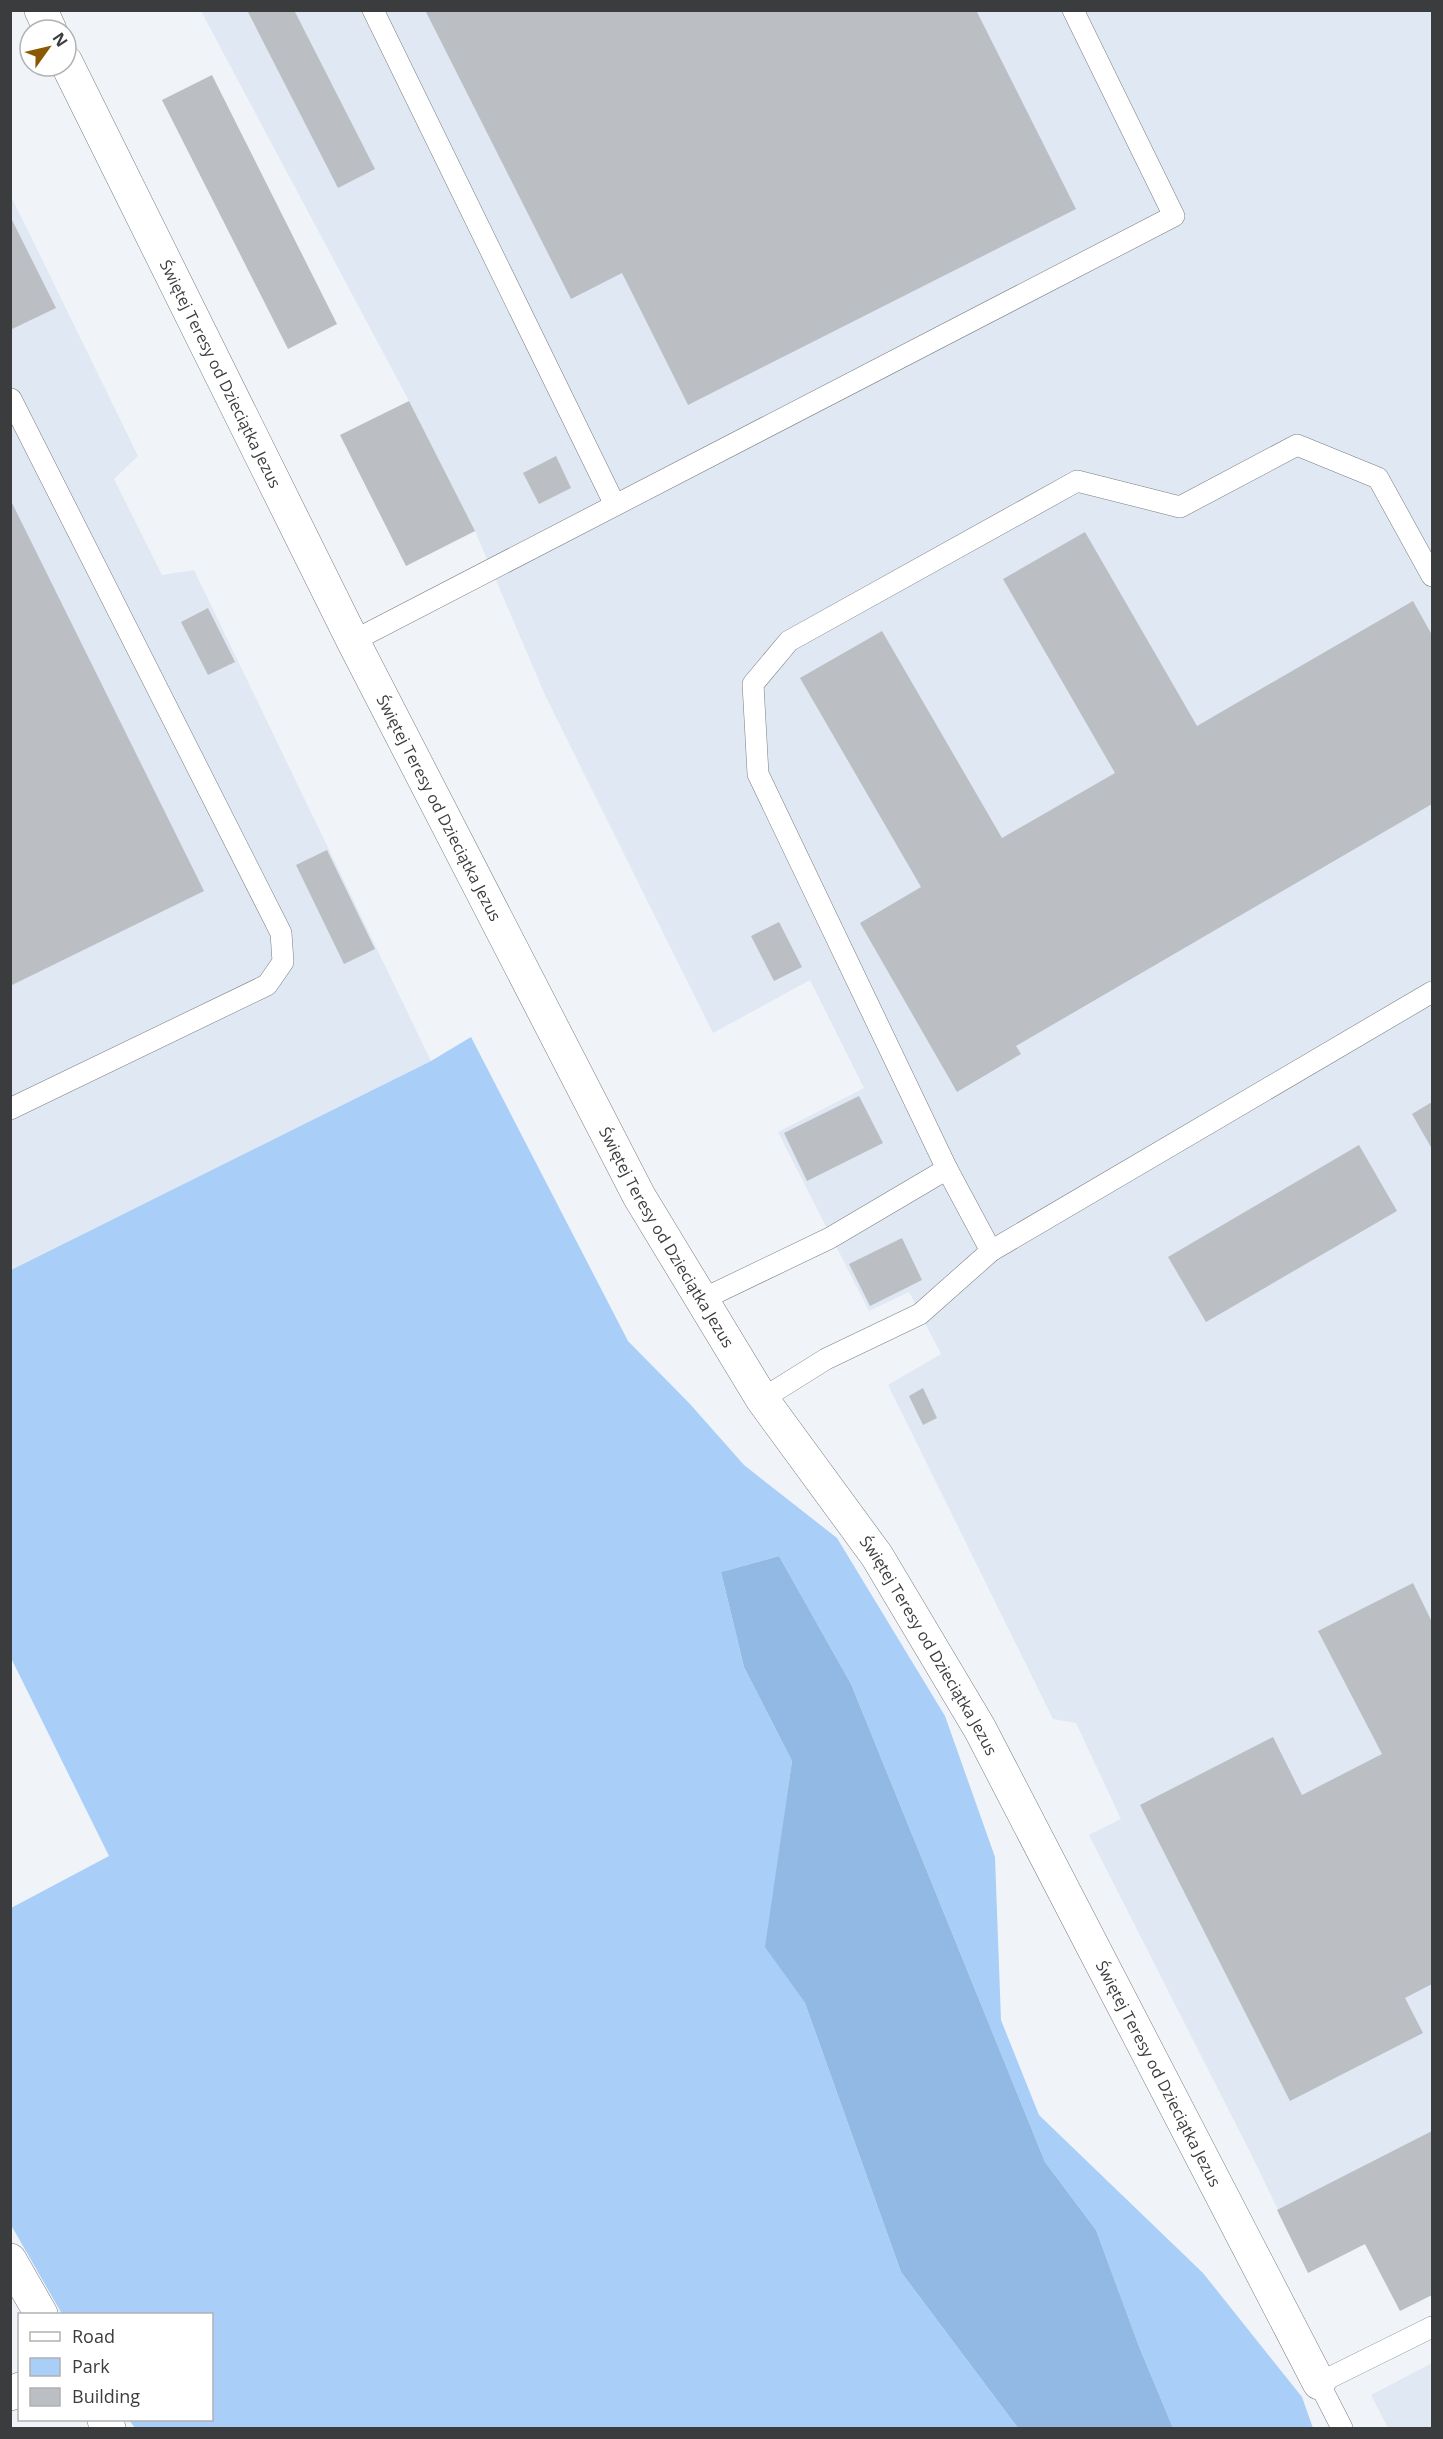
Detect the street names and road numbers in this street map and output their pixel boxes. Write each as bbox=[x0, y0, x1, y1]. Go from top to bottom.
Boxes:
street label: Świętej Teresy od Dzieciątka Jezus bbox=[155, 256, 286, 492]
street label: Świętej Teresy od Dzieciątka Jezus bbox=[372, 691, 506, 925]
street label: Świętej Teresy od Dzieciątka Jezus bbox=[594, 1123, 739, 1352]
street label: Świętej Teresy od Dzieciątka Jezus bbox=[855, 1531, 1003, 1759]
street label: Świętej Teresy od Dzieciątka Jezus bbox=[1091, 1957, 1226, 2190]

